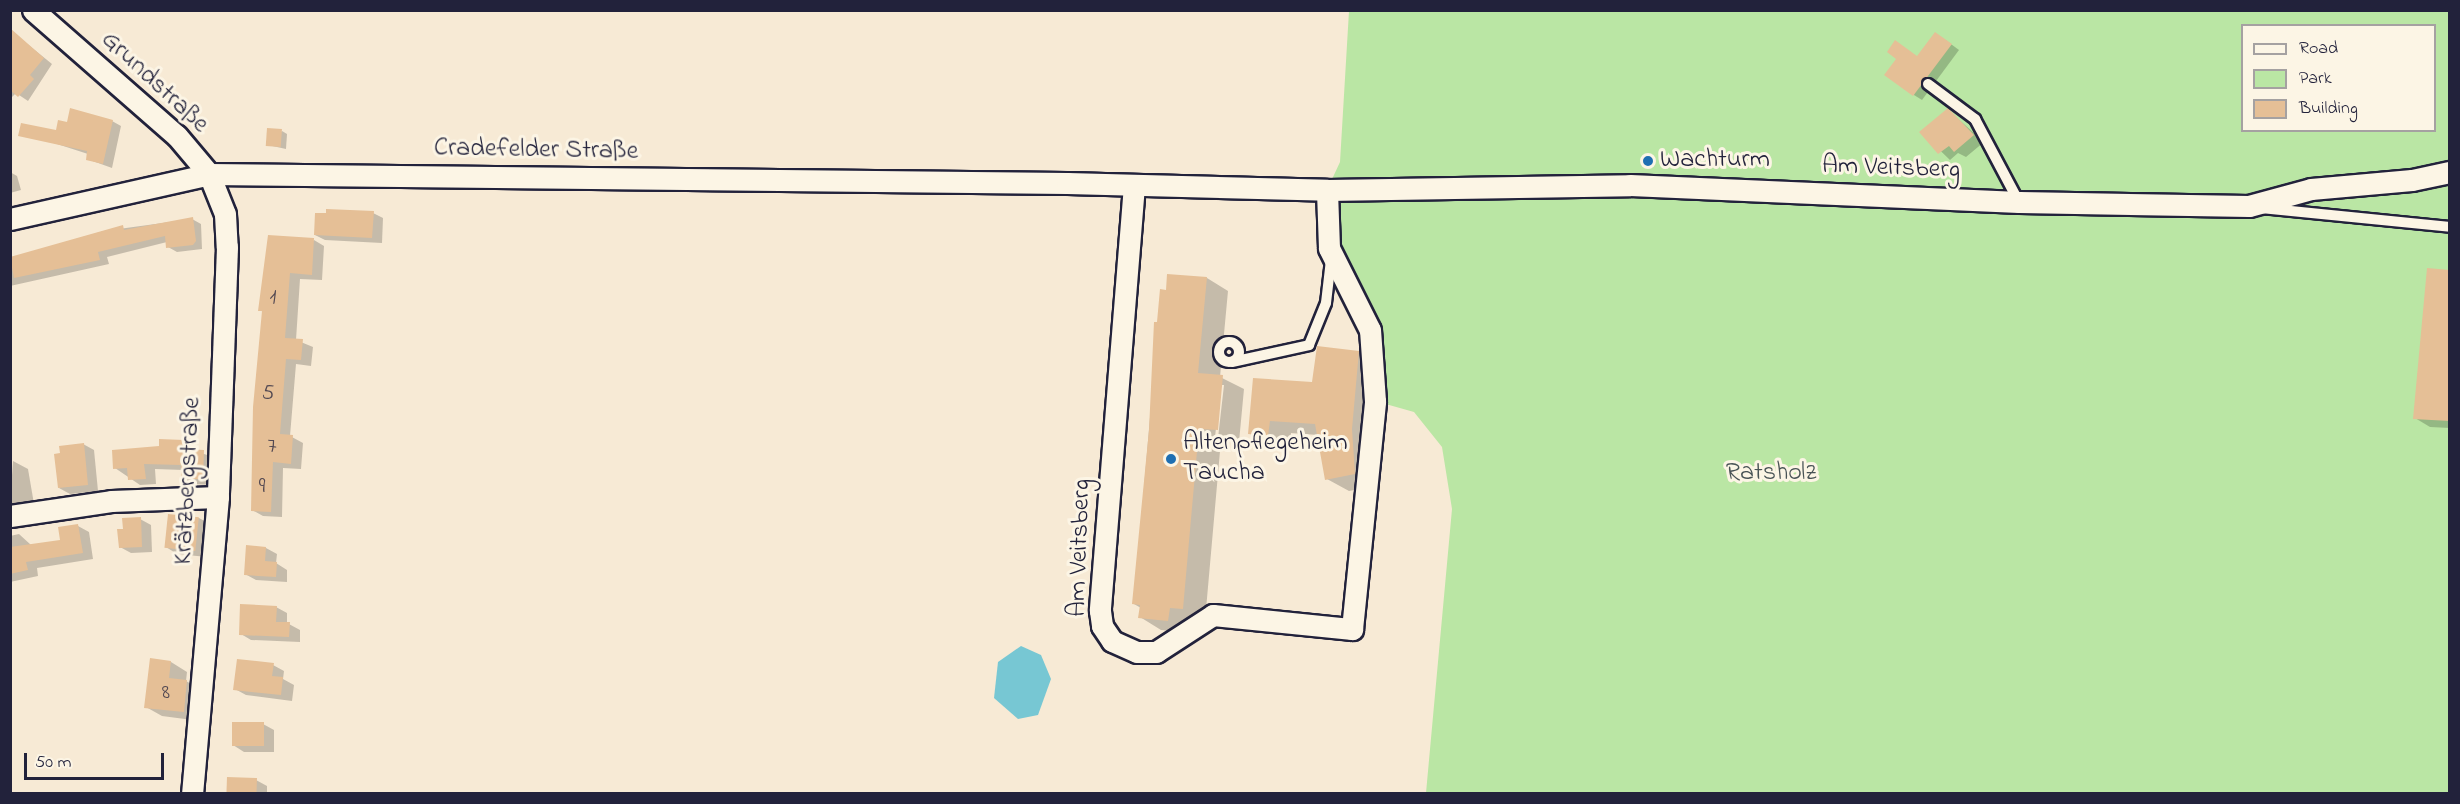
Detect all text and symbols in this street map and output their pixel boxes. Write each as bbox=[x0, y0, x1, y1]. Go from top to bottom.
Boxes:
legend bbox=[2241, 24, 2436, 132]
street label: Grundstraße bbox=[94, 25, 214, 141]
text: Road bbox=[2299, 36, 2338, 62]
text: Park bbox=[2299, 66, 2332, 92]
text: Building bbox=[2299, 96, 2358, 122]
street label: Cradefelder Straße bbox=[434, 134, 638, 168]
place label: Wachturm bbox=[1660, 145, 1770, 177]
street label: Am Veitsberg bbox=[1821, 151, 1961, 187]
marker: Wachturm bbox=[1641, 154, 1655, 168]
house number: 1 bbox=[270, 286, 276, 312]
house number: 5 bbox=[262, 382, 274, 408]
street label: Krätzbergstraße bbox=[169, 396, 209, 566]
place label: Altenpflegeheim Taucha bbox=[1183, 428, 1348, 490]
house number: 7 bbox=[267, 435, 277, 461]
marker: Altenpflegeheim Taucha bbox=[1164, 452, 1178, 466]
park label: Ratsholz bbox=[1726, 458, 1816, 490]
house number: 9 bbox=[259, 475, 265, 501]
street label: Am Veitsberg bbox=[1063, 478, 1099, 618]
house number: 8 bbox=[162, 681, 170, 707]
scale bar bbox=[27, 741, 166, 779]
text: 50 m bbox=[35, 750, 72, 776]

